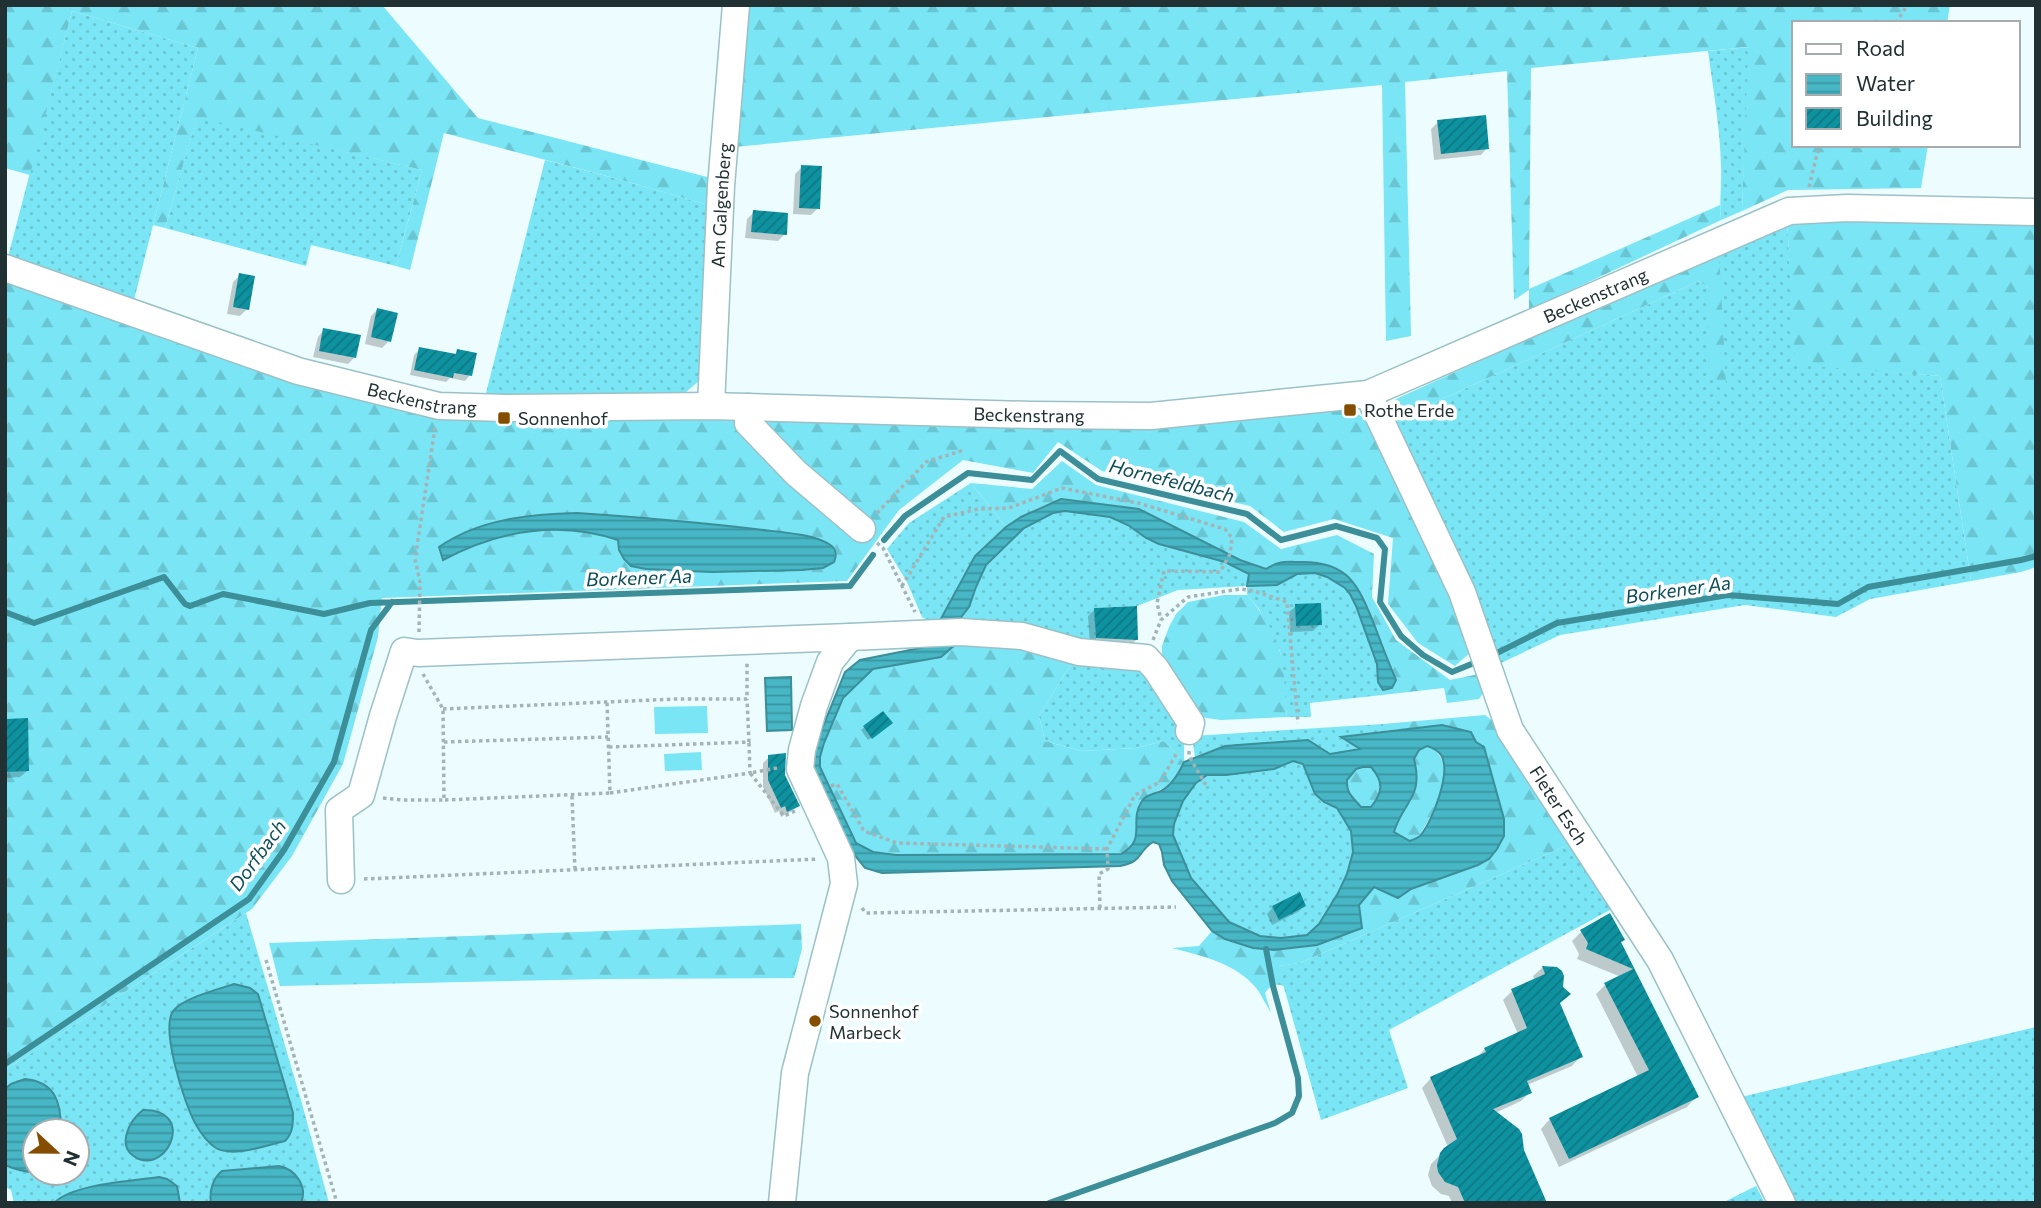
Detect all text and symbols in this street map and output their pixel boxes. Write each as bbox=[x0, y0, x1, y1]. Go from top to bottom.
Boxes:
legend bbox=[1792, 21, 2020, 147]
text: Road bbox=[1856, 35, 1905, 60]
text: Water bbox=[1856, 70, 1915, 95]
text: Building bbox=[1856, 105, 1933, 130]
street label: Am Galgenberg bbox=[706, 142, 736, 268]
street label: Beckenstrang bbox=[1540, 263, 1651, 327]
street label: Beckenstrang bbox=[365, 378, 477, 418]
place label: Rothe Erde bbox=[1364, 399, 1454, 421]
street label: Beckenstrang bbox=[973, 402, 1085, 426]
marker: Rothe Erde bbox=[1342, 402, 1358, 418]
place label: Sonnenhof bbox=[518, 407, 609, 429]
marker: Sonnenhof bbox=[496, 410, 512, 426]
water label: Hornefeldbach bbox=[1107, 453, 1237, 507]
water label: Borkener Aa bbox=[586, 564, 692, 590]
water label: Borkener Aa bbox=[1624, 570, 1732, 608]
street label: Fleter Esch bbox=[1525, 762, 1593, 849]
water label: Dorfbach bbox=[224, 815, 290, 895]
place label: Sonnenhof Marbeck bbox=[829, 1000, 920, 1043]
marker: Sonnenhof Marbeck bbox=[807, 1013, 823, 1029]
north arrow bbox=[21, 1117, 91, 1187]
text: N bbox=[59, 1148, 86, 1169]

